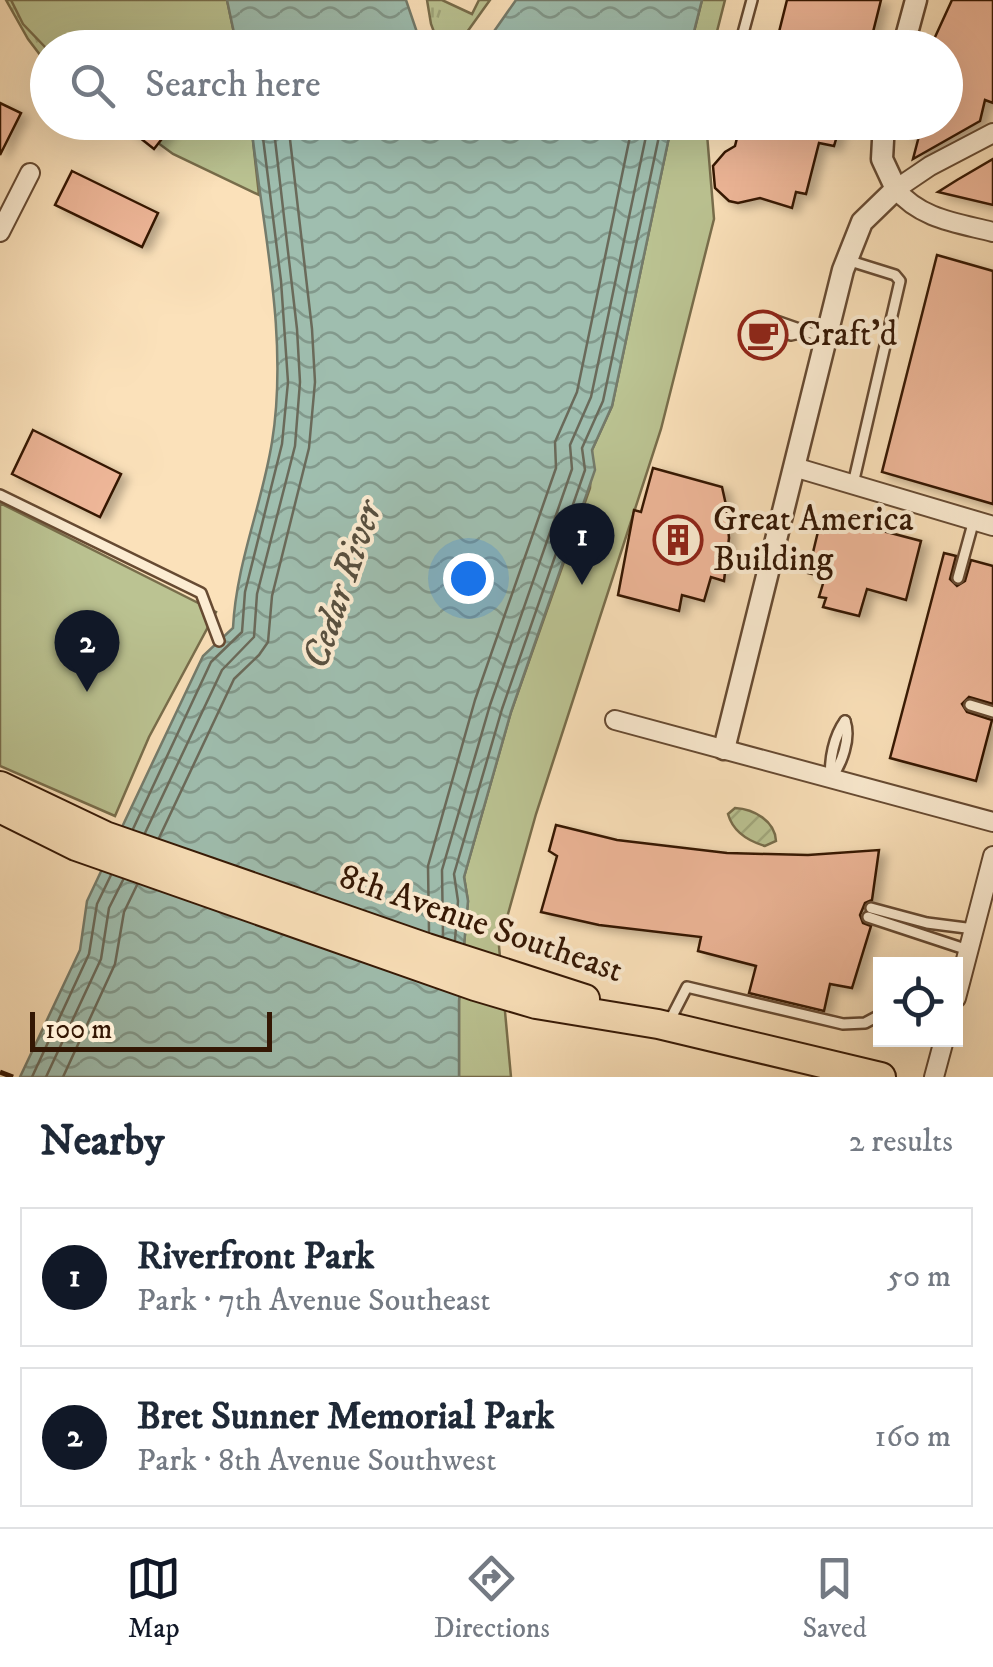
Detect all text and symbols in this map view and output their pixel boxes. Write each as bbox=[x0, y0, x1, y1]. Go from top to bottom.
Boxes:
search box bbox=[30, 30, 963, 140]
icon: search bbox=[65, 58, 120, 113]
text: Search here bbox=[145, 61, 321, 109]
cafe icon: Craft'd bbox=[737, 309, 789, 361]
place label: Craft'd bbox=[798, 313, 898, 357]
water label: Cedar River bbox=[292, 492, 395, 675]
place label: Great America Building bbox=[713, 498, 914, 582]
pin: 1 bbox=[550, 502, 614, 585]
building icon: Great America Building bbox=[652, 514, 704, 566]
your location bbox=[443, 553, 494, 604]
pin: 2 bbox=[54, 610, 120, 692]
street label: 8th Avenue Southeast bbox=[333, 855, 629, 993]
map controls bbox=[873, 957, 963, 1047]
button: locate bbox=[873, 957, 963, 1047]
scale bar bbox=[30, 1007, 272, 1052]
text: 100 m bbox=[45, 1012, 112, 1047]
text: Nearby bbox=[40, 1116, 164, 1168]
text: 2 results bbox=[849, 1122, 953, 1162]
text: Riverfront Park bbox=[137, 1233, 374, 1281]
text: 1 bbox=[69, 1257, 80, 1297]
text: 50 m bbox=[887, 1257, 951, 1297]
text: Park · 7th Avenue Southeast bbox=[137, 1281, 491, 1321]
text: Bret Sunner Memorial Park bbox=[137, 1393, 554, 1441]
text: 2 bbox=[67, 1417, 82, 1457]
text: 160 m bbox=[875, 1417, 951, 1457]
text: Park · 8th Avenue Southwest bbox=[137, 1441, 496, 1481]
tab: Map bbox=[126, 1551, 181, 1646]
tab: Directions bbox=[434, 1551, 550, 1646]
tab: Saved bbox=[802, 1551, 867, 1646]

